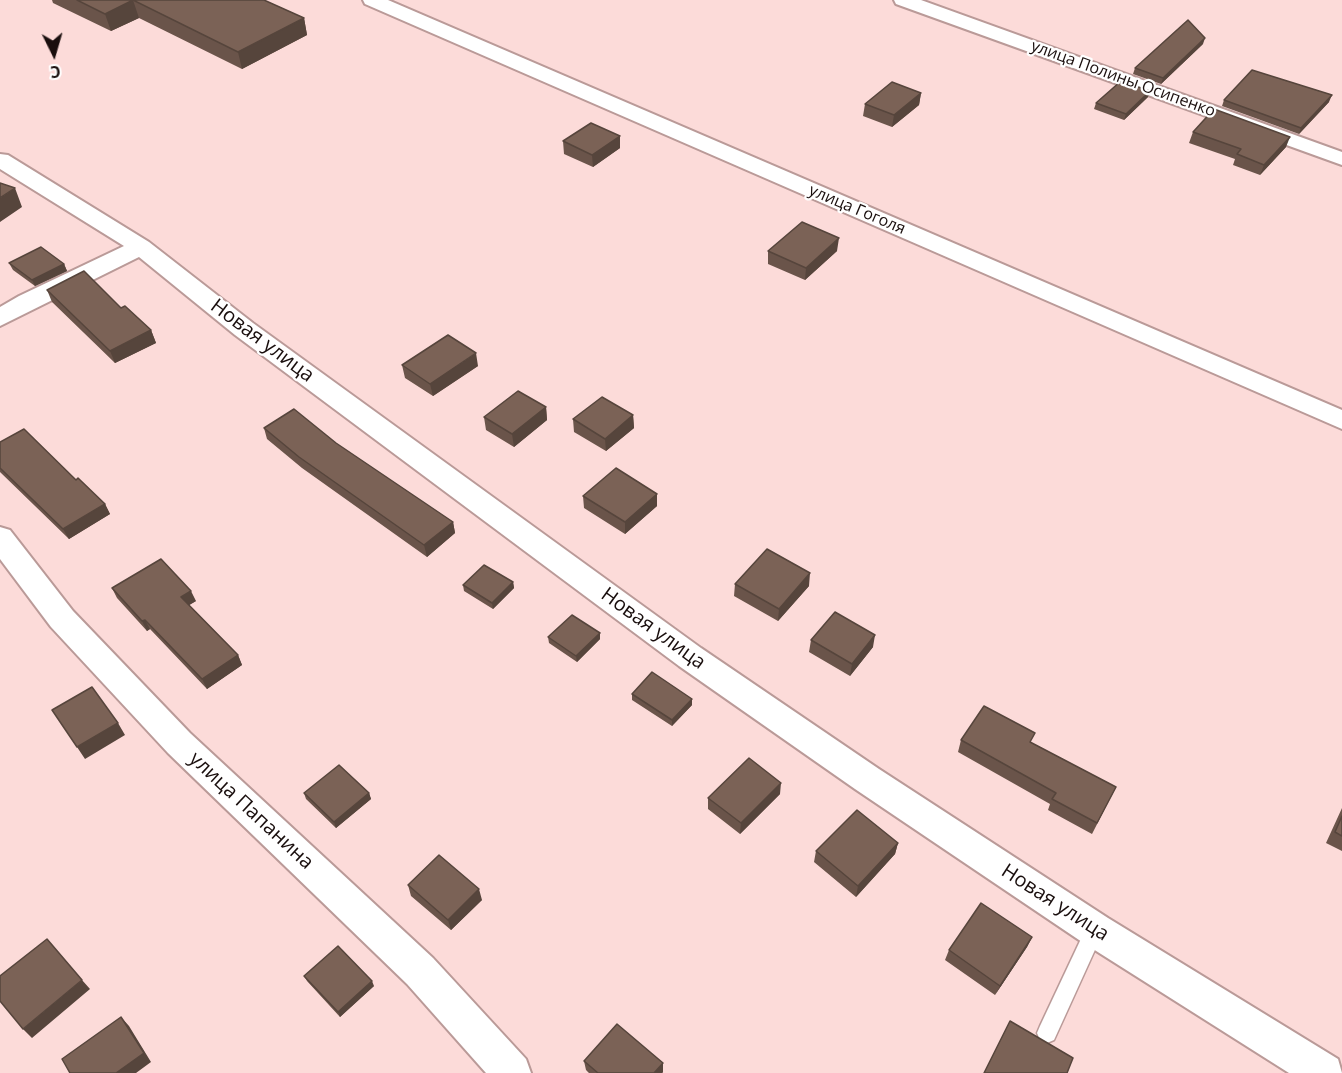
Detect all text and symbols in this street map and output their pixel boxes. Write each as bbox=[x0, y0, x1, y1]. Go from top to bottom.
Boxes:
north arrow bbox=[24, 24, 84, 84]
street label: улица Полины Осипенко bbox=[1028, 37, 1218, 121]
text: С bbox=[50, 61, 62, 83]
street label: улица Гоголя bbox=[806, 181, 908, 239]
street label: Новая улица bbox=[205, 294, 319, 388]
street label: Новая улица bbox=[596, 583, 710, 675]
street label: улица Папанина bbox=[184, 747, 318, 875]
street label: Новая улица bbox=[997, 859, 1113, 947]

